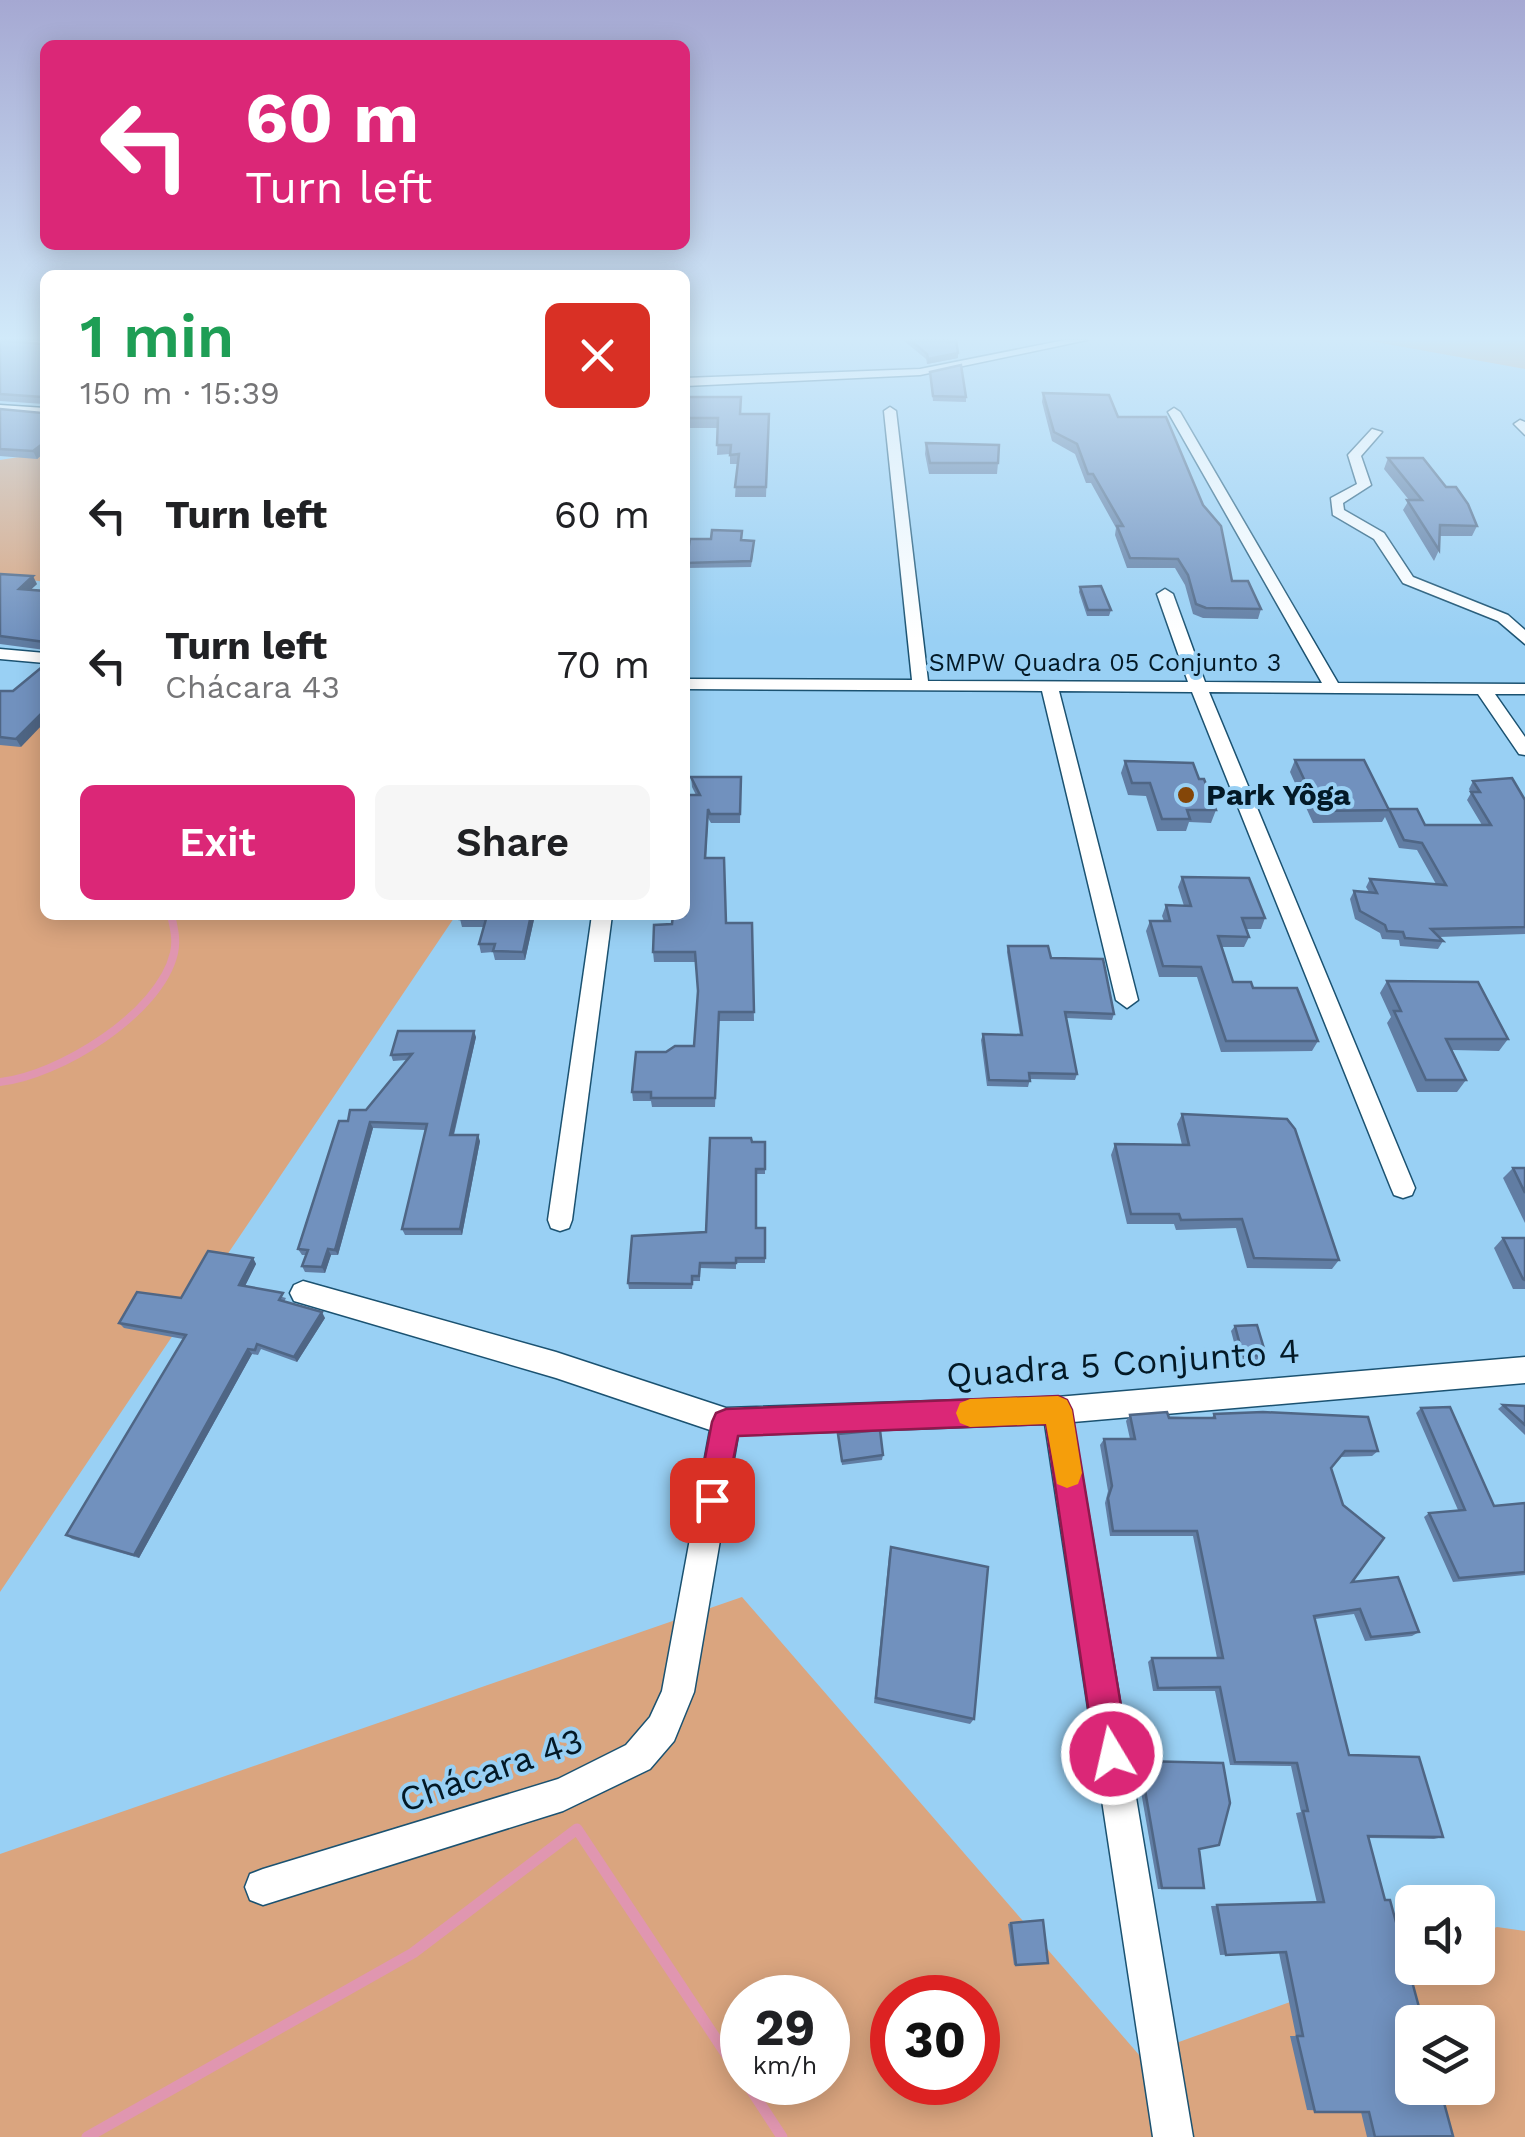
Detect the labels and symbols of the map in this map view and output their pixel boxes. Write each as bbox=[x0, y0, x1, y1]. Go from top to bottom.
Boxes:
street label: SMPW Quadra 05 Conjunto 3 bbox=[929, 648, 1281, 677]
place label: Park Yôga bbox=[1206, 777, 1351, 812]
marker: Park Yôga bbox=[1175, 784, 1197, 806]
street label: Quadra 5 Conjunto 4 bbox=[945, 1330, 1301, 1396]
pin bbox=[670, 1458, 755, 1543]
position arrow bbox=[1060, 1702, 1164, 1806]
street label: Chácara 43 bbox=[394, 1719, 588, 1821]
speed limit sign: 30 bbox=[870, 1975, 1000, 2105]

